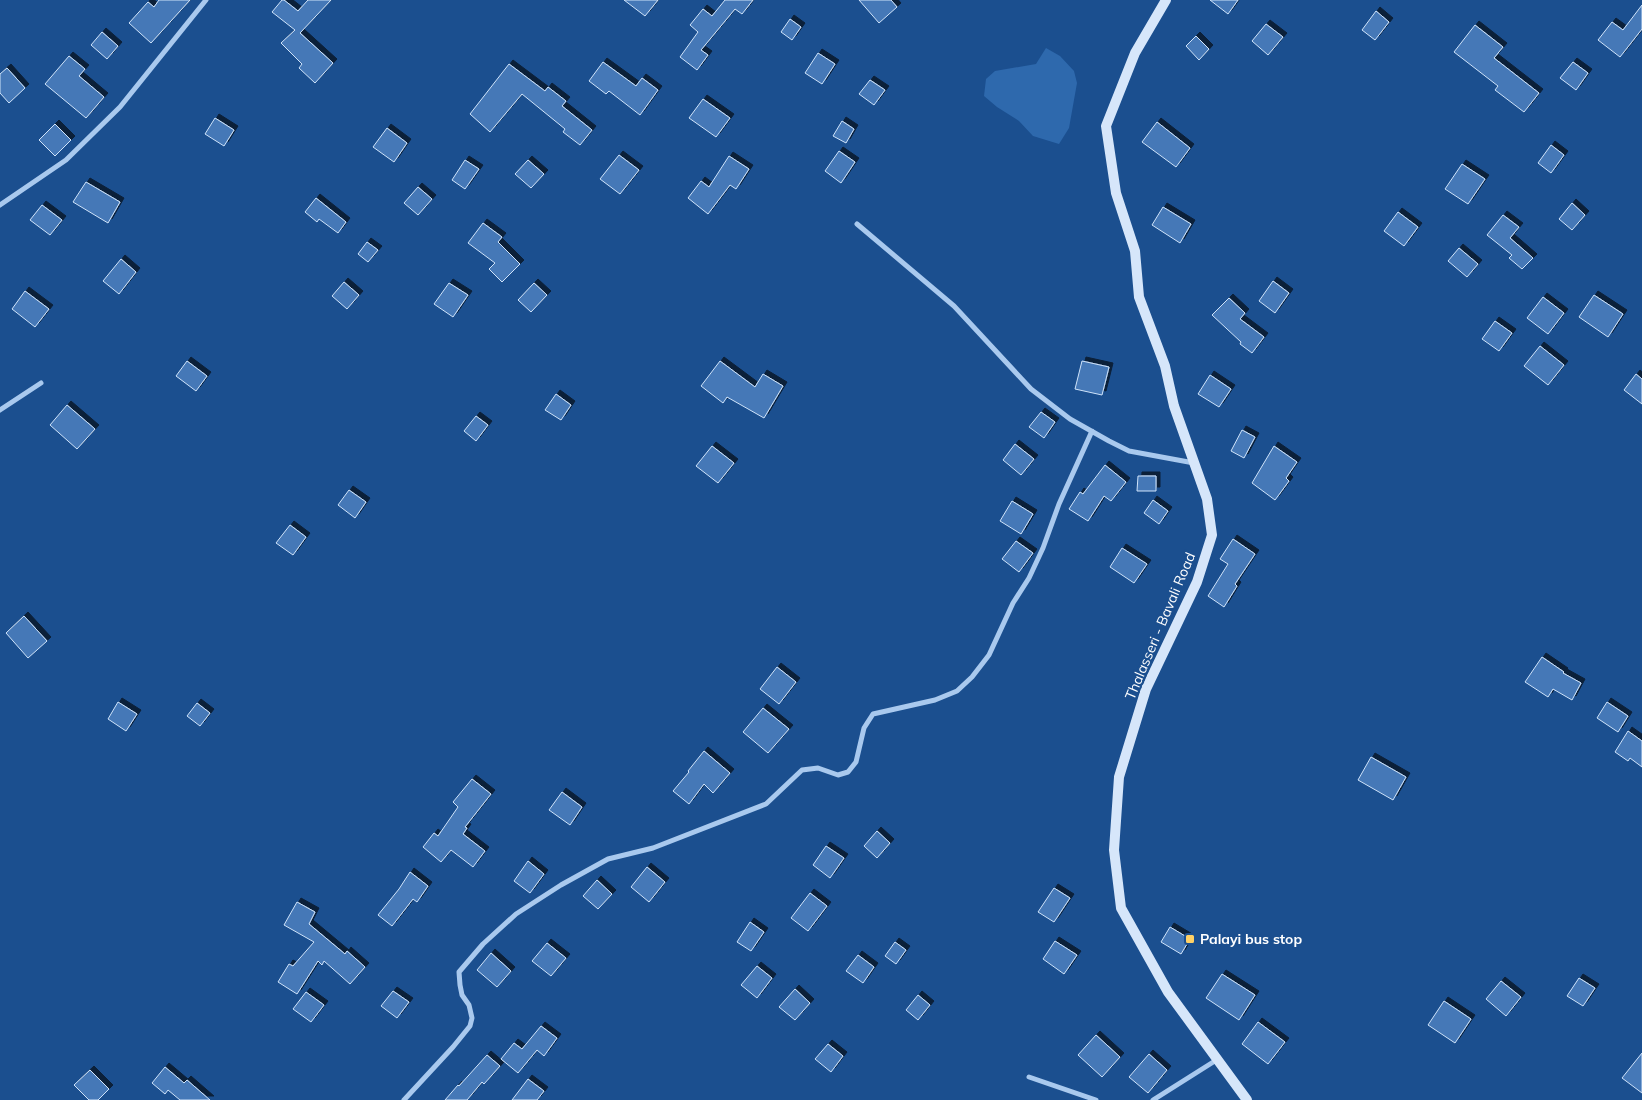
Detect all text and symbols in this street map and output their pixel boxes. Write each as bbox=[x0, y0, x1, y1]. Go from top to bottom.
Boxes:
street label: Thalasseri - Bavali Road bbox=[1121, 550, 1199, 702]
place label: Palayi bus stop bbox=[1200, 930, 1302, 948]
marker: Palayi bus stop bbox=[1184, 933, 1196, 945]

